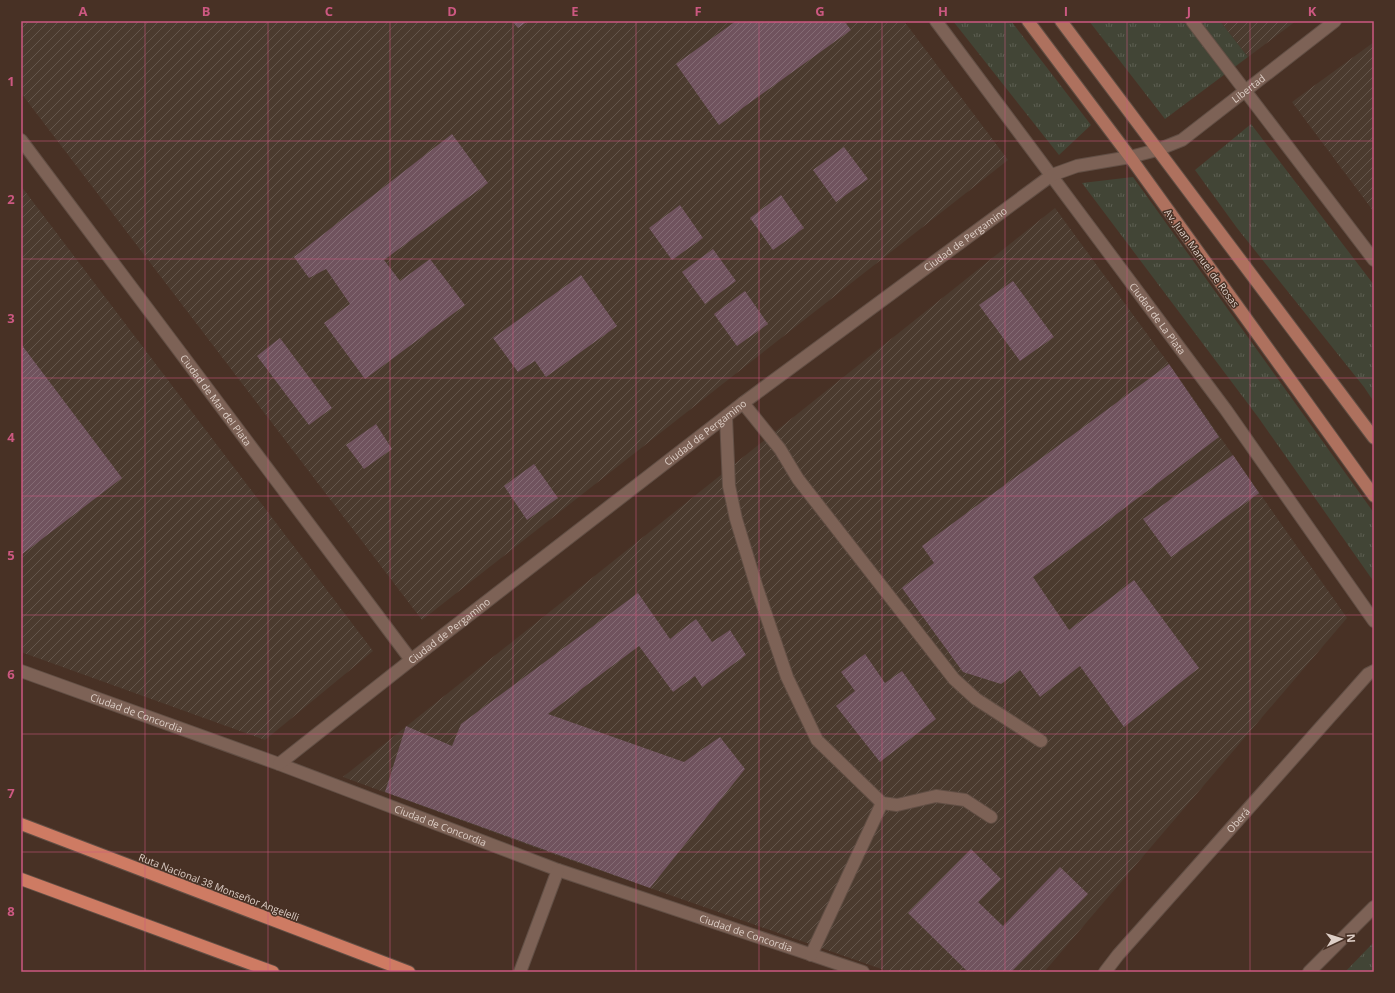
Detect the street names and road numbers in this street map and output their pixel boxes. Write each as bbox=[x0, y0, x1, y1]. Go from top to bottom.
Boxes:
street label: Libertad bbox=[1229, 71, 1268, 106]
street label: Ciudad de Pergamino bbox=[921, 204, 1010, 275]
street label: Av. Juan Manuel de Rosas bbox=[1161, 206, 1243, 310]
street label: Ciudad de La Plata bbox=[1126, 280, 1189, 357]
street label: Ciudad de Mar del Plata bbox=[177, 351, 255, 449]
street label: Ciudad de Pergamino bbox=[661, 396, 749, 469]
street label: Ciudad de Pergamino bbox=[405, 594, 493, 667]
street label: Ciudad de Concordia bbox=[89, 690, 185, 736]
street label: Ciudad de Concordia bbox=[392, 802, 488, 849]
street label: Oberá bbox=[1223, 805, 1253, 836]
street label: Ruta Nacional 38 Monseñor Angelelli bbox=[137, 850, 301, 924]
street label: Ciudad de Concordia bbox=[698, 911, 794, 955]

